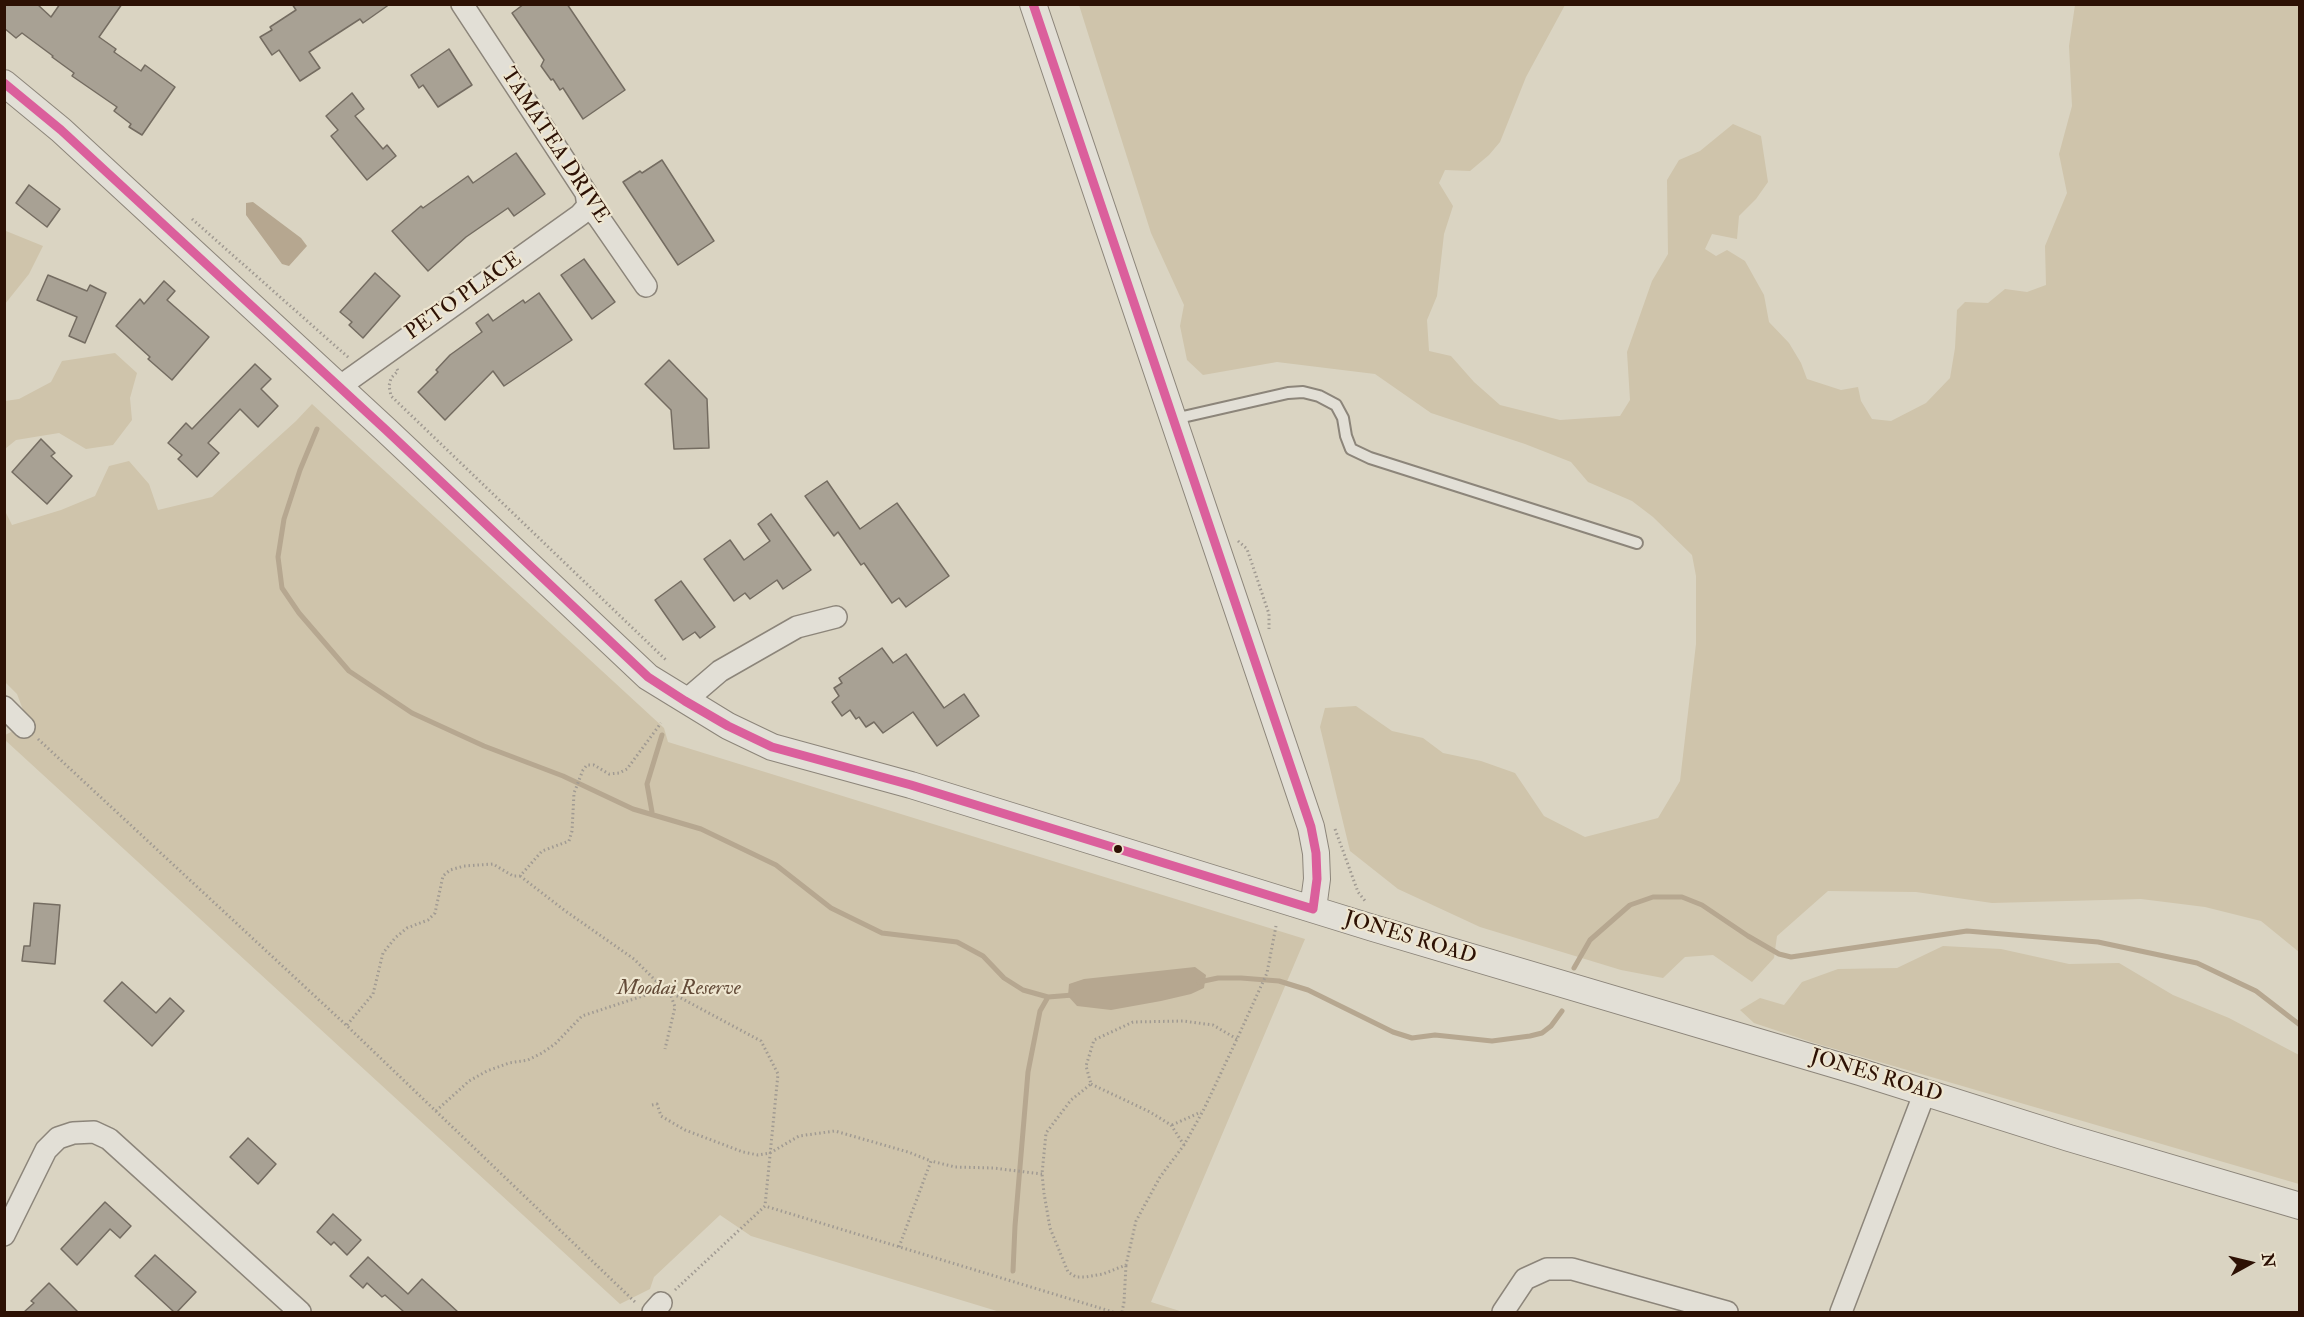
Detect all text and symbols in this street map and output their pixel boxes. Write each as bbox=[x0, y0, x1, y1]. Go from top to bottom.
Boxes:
street label: TAMATEA DRIVE bbox=[494, 64, 614, 228]
street label: PETO PLACE bbox=[401, 248, 527, 346]
unlabelled marker bbox=[1112, 843, 1124, 855]
street label: JONES ROAD bbox=[1341, 907, 1479, 971]
park label: Moodai Reserve bbox=[617, 976, 741, 1002]
street label: JONES ROAD bbox=[1807, 1045, 1945, 1109]
north arrow bbox=[2220, 1233, 2280, 1293]
text: N bbox=[2257, 1252, 2279, 1269]

